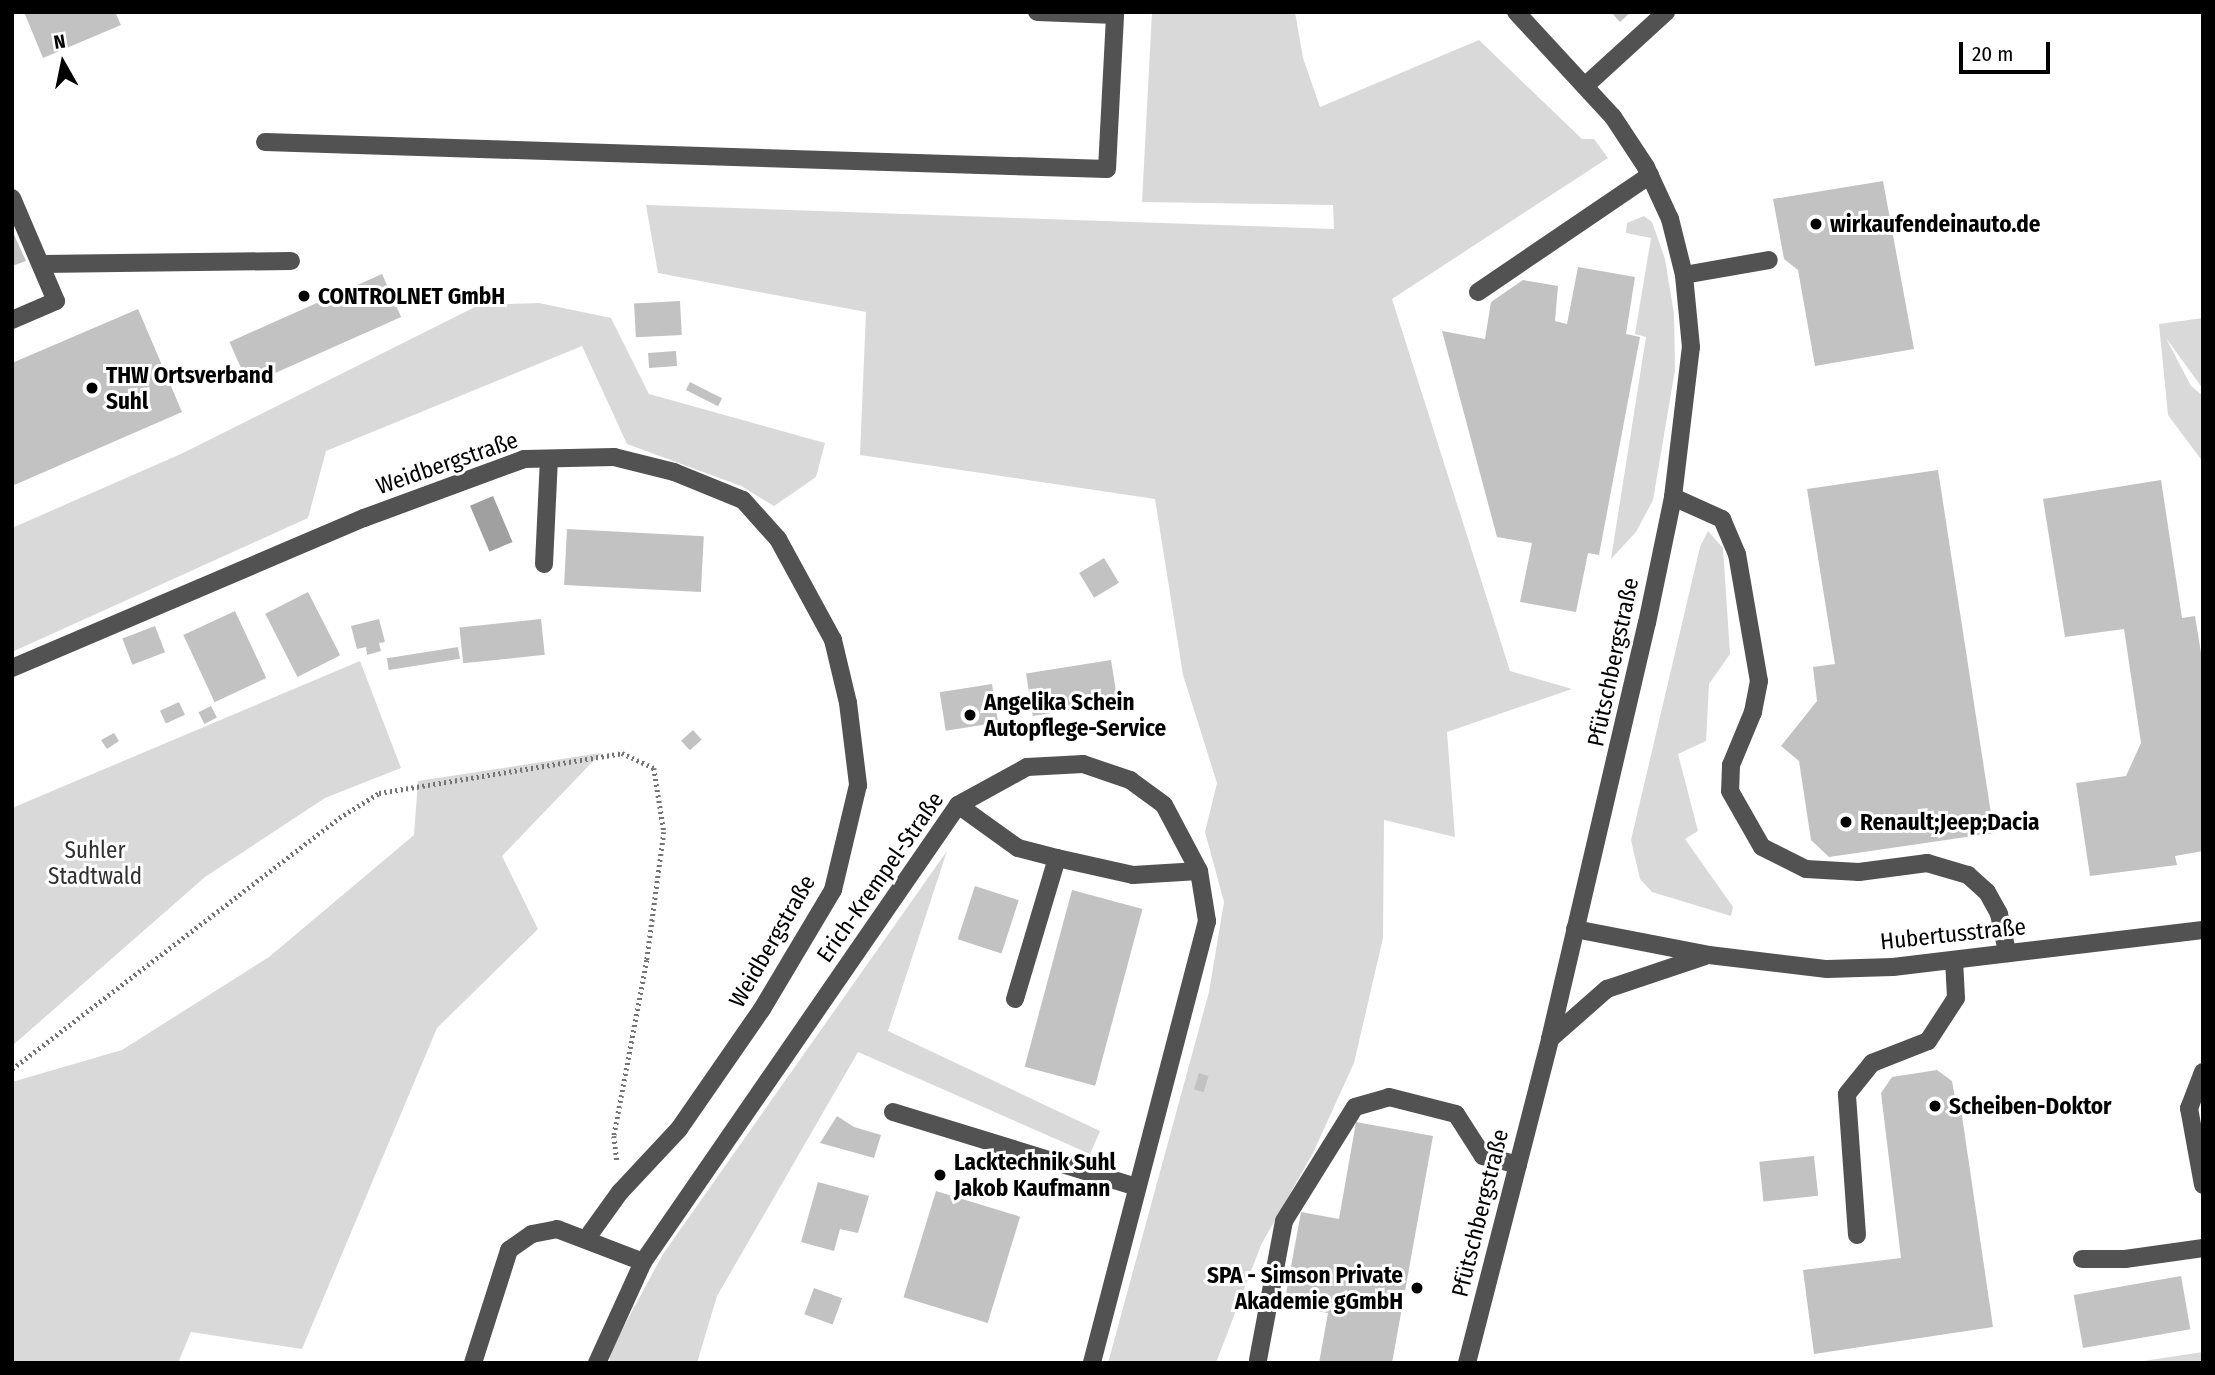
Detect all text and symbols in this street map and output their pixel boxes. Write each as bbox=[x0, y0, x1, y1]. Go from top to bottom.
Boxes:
north arrow bbox=[28, 28, 98, 98]
scale bar bbox=[1963, 28, 2054, 72]
text: N bbox=[52, 30, 67, 54]
text: 20 m bbox=[1972, 41, 2013, 67]
place label: wirkaufendeinauto.de bbox=[1830, 210, 2040, 238]
marker: wirkaufendeinauto.de bbox=[1808, 216, 1824, 232]
place label: CONTROLNET GmbH bbox=[318, 282, 505, 310]
marker: CONTROLNET GmbH bbox=[296, 288, 312, 304]
place label: THW Ortsverband Suhl bbox=[106, 361, 273, 415]
marker: THW Ortsverband Suhl bbox=[84, 380, 100, 396]
street label: Weidbergstraße bbox=[373, 426, 521, 500]
street label: Pfütschbergstraße bbox=[1582, 575, 1644, 749]
place label: Angelika Schein Autopflege-Service bbox=[984, 688, 1166, 742]
marker: Angelika Schein Autopflege-Service bbox=[962, 707, 978, 723]
street label: Erich-Krempel-Straße bbox=[811, 787, 949, 967]
place label: Renault;Jeep;Dacia bbox=[1860, 808, 2040, 836]
marker: Renault;Jeep;Dacia bbox=[1838, 814, 1854, 830]
park label: Suhler Stadtwald bbox=[48, 836, 142, 890]
street label: Weidbergstraße bbox=[723, 870, 821, 1012]
street label: Hubertusstraße bbox=[1879, 913, 2027, 955]
place label: Scheiben-Doktor bbox=[1949, 1092, 2112, 1120]
marker: Scheiben-Doktor bbox=[1927, 1098, 1943, 1114]
street label: Pfütschbergstraße bbox=[1446, 1126, 1514, 1300]
place label: Lacktechnik Suhl Jakob Kaufmann bbox=[954, 1148, 1116, 1202]
marker: Lacktechnik Suhl Jakob Kaufmann bbox=[932, 1167, 948, 1183]
place label: SPA - Simson Private Akademie gGmbH bbox=[1207, 1261, 1403, 1315]
marker: SPA - Simson Private Akademie gGmbH bbox=[1409, 1280, 1425, 1296]

